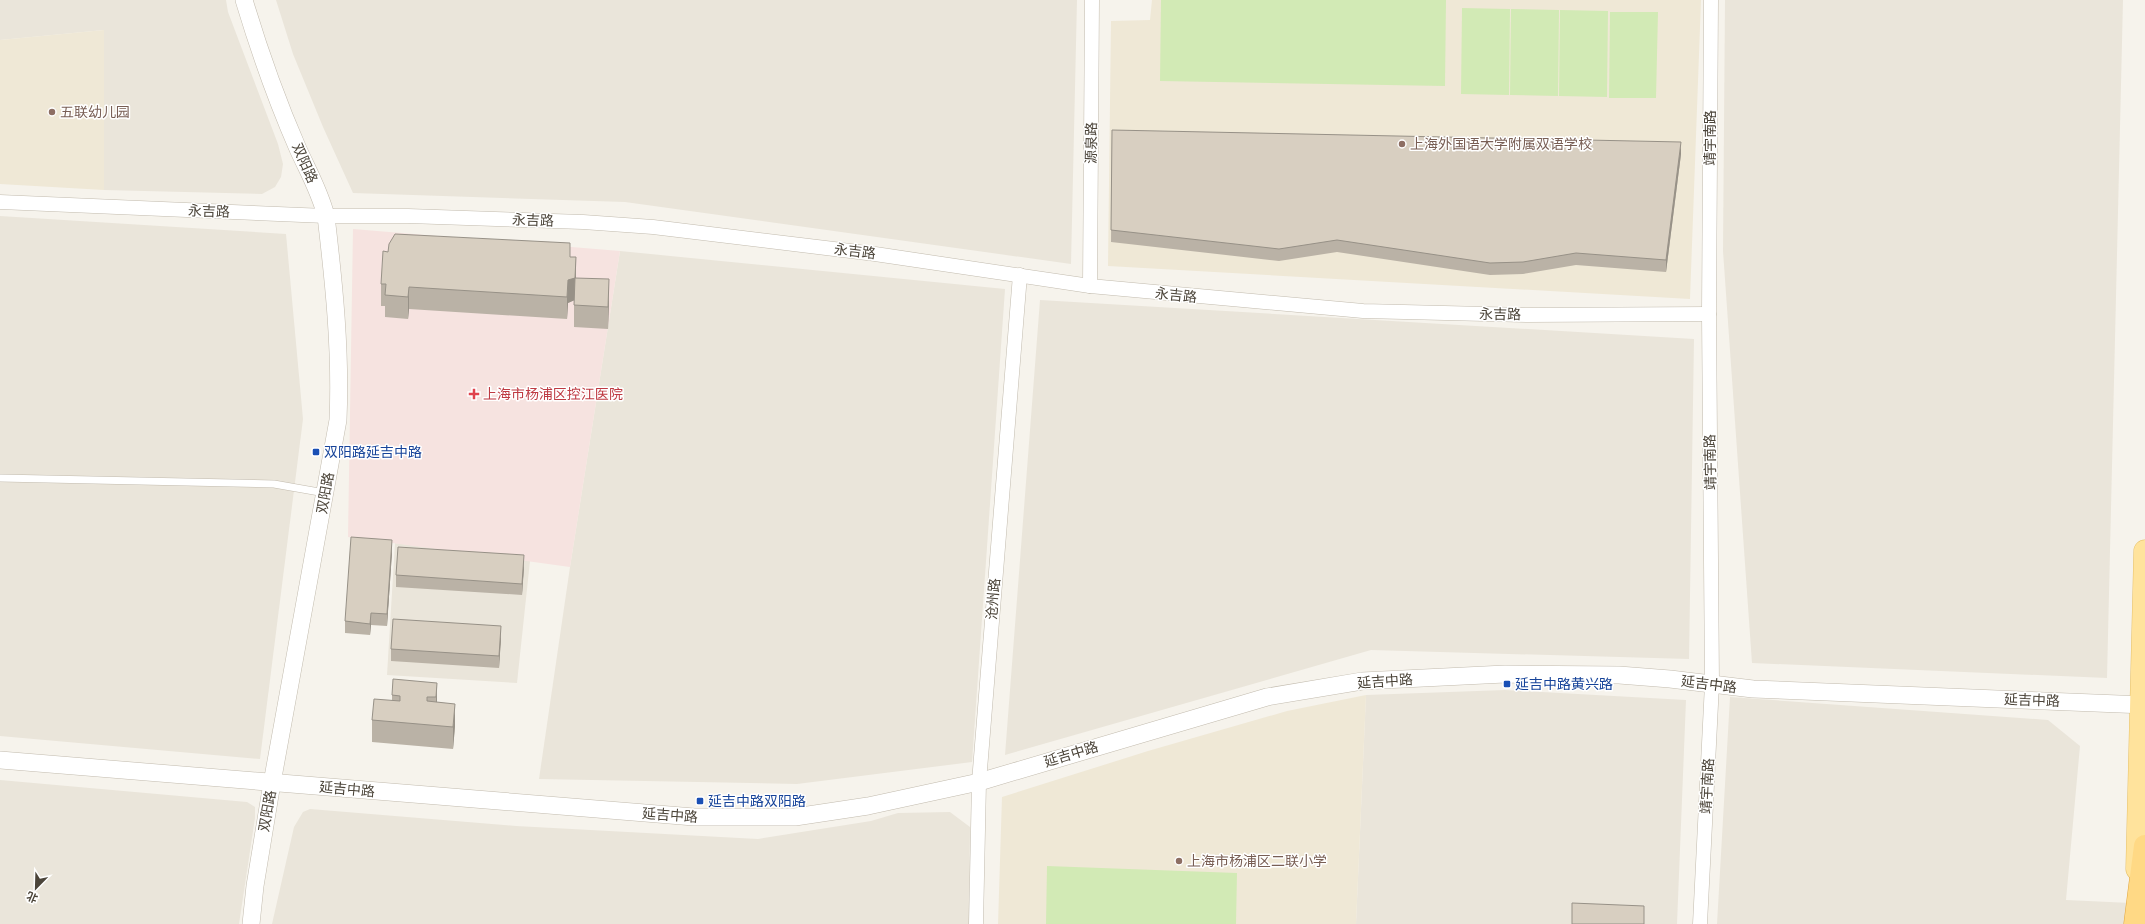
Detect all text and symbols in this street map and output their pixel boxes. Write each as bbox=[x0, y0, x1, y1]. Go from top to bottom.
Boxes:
place label: 五联幼儿园 bbox=[60, 103, 130, 121]
marker: 五联幼儿园 bbox=[47, 107, 57, 117]
street label: 靖宇南路 bbox=[1701, 110, 1719, 166]
street label: 源泉路 bbox=[1082, 122, 1100, 164]
place label: 上海外国语大学附属双语学校 bbox=[1410, 135, 1592, 153]
marker: 上海外国语大学附属双语学校 bbox=[1397, 139, 1407, 149]
street label: 双阳路 bbox=[288, 140, 322, 186]
street label: 永吉路 bbox=[188, 201, 230, 221]
street label: 永吉路 bbox=[512, 210, 554, 230]
street label: 永吉路 bbox=[833, 240, 877, 262]
street label: 永吉路 bbox=[1154, 284, 1198, 306]
street label: 永吉路 bbox=[1479, 305, 1521, 323]
place label: 上海市杨浦区控江医院 bbox=[483, 385, 623, 403]
marker: 上海市杨浦区控江医院 bbox=[468, 388, 480, 400]
street label: 靖宇南路 bbox=[1701, 434, 1719, 490]
place label: 双阳路延吉中路 bbox=[324, 443, 422, 461]
marker: 双阳路延吉中路 bbox=[311, 447, 321, 457]
street label: 双阳路 bbox=[312, 471, 338, 515]
street label: 沧州路 bbox=[982, 577, 1004, 621]
street label: 延吉中路 bbox=[1356, 670, 1414, 692]
street label: 延吉中路 bbox=[1680, 672, 1738, 696]
place label: 延吉中路黄兴路 bbox=[1515, 675, 1613, 693]
marker: 延吉中路黄兴路 bbox=[1502, 679, 1512, 689]
street label: 延吉中路 bbox=[2004, 690, 2060, 710]
street label: 延吉中路 bbox=[1042, 737, 1100, 771]
street label: 靖宇南路 bbox=[1697, 758, 1717, 814]
street label: 延吉中路 bbox=[318, 778, 376, 800]
street label: 双阳路 bbox=[254, 789, 280, 833]
place label: 延吉中路双阳路 bbox=[708, 792, 806, 810]
marker: 延吉中路双阳路 bbox=[695, 796, 705, 806]
street label: 延吉中路 bbox=[641, 804, 699, 826]
place label: 上海市杨浦区二联小学 bbox=[1187, 852, 1327, 870]
marker: 上海市杨浦区二联小学 bbox=[1174, 856, 1184, 866]
north arrow bbox=[16, 868, 56, 908]
text: 北 bbox=[24, 889, 40, 906]

